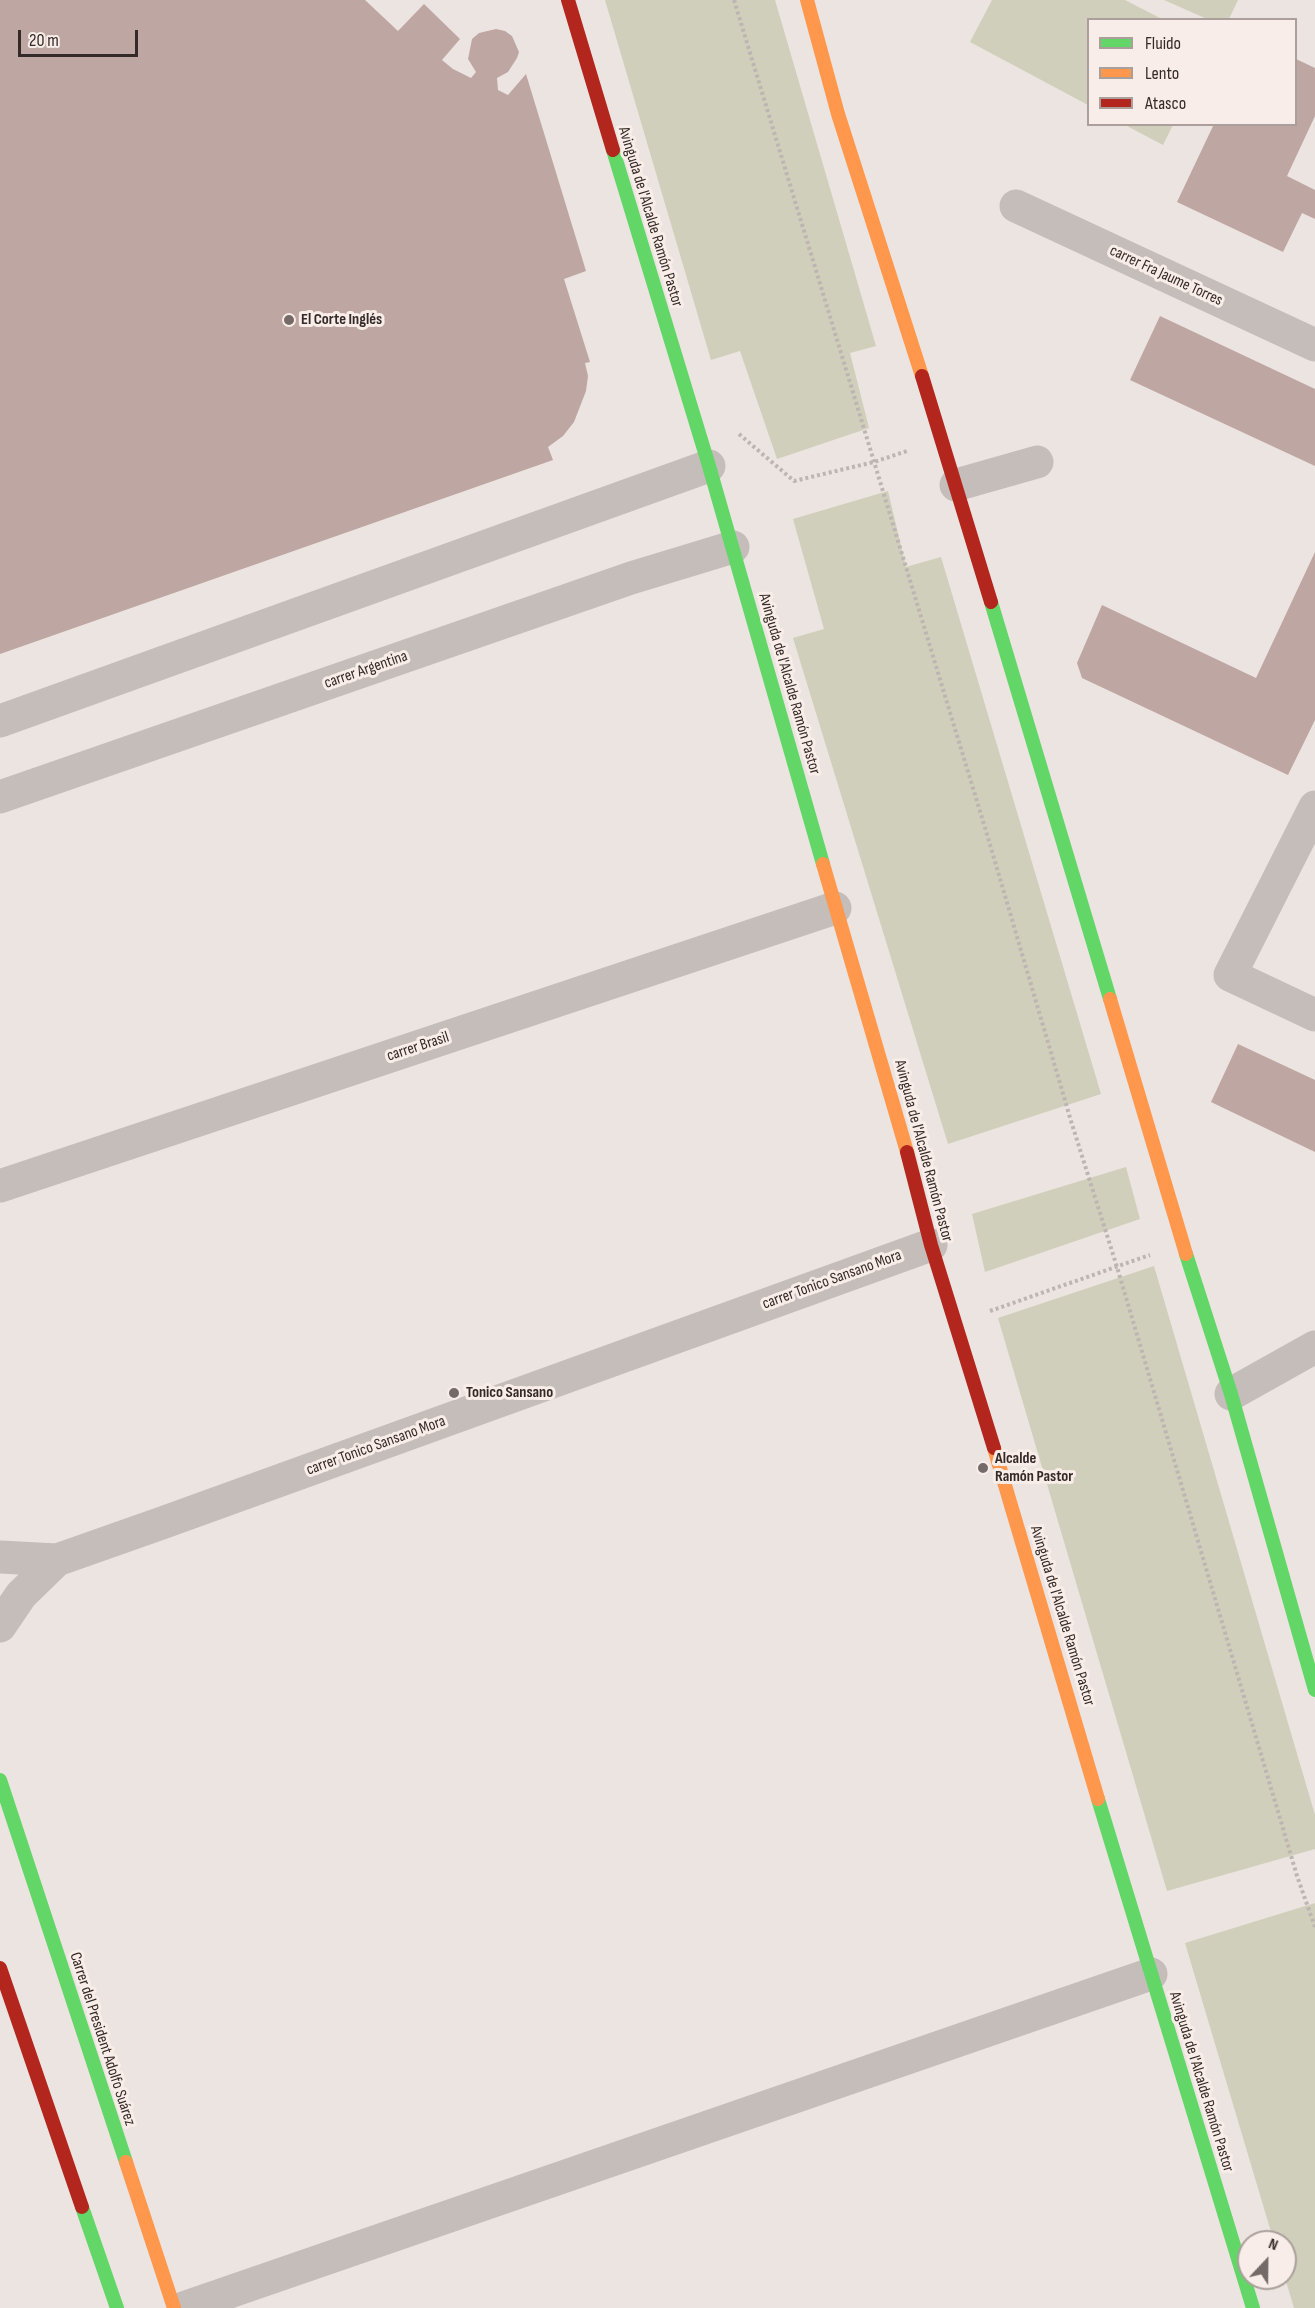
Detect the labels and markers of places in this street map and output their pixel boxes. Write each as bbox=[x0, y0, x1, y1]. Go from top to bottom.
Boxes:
place label: El Corte Inglés bbox=[301, 310, 382, 330]
marker: El Corte Inglés bbox=[282, 313, 296, 327]
place label: Tonico Sansano bbox=[466, 1383, 553, 1403]
marker: Tonico Sansano bbox=[447, 1386, 461, 1400]
place label: Alcalde Ramón Pastor bbox=[995, 1449, 1073, 1487]
marker: Alcalde Ramón Pastor bbox=[976, 1461, 990, 1475]

